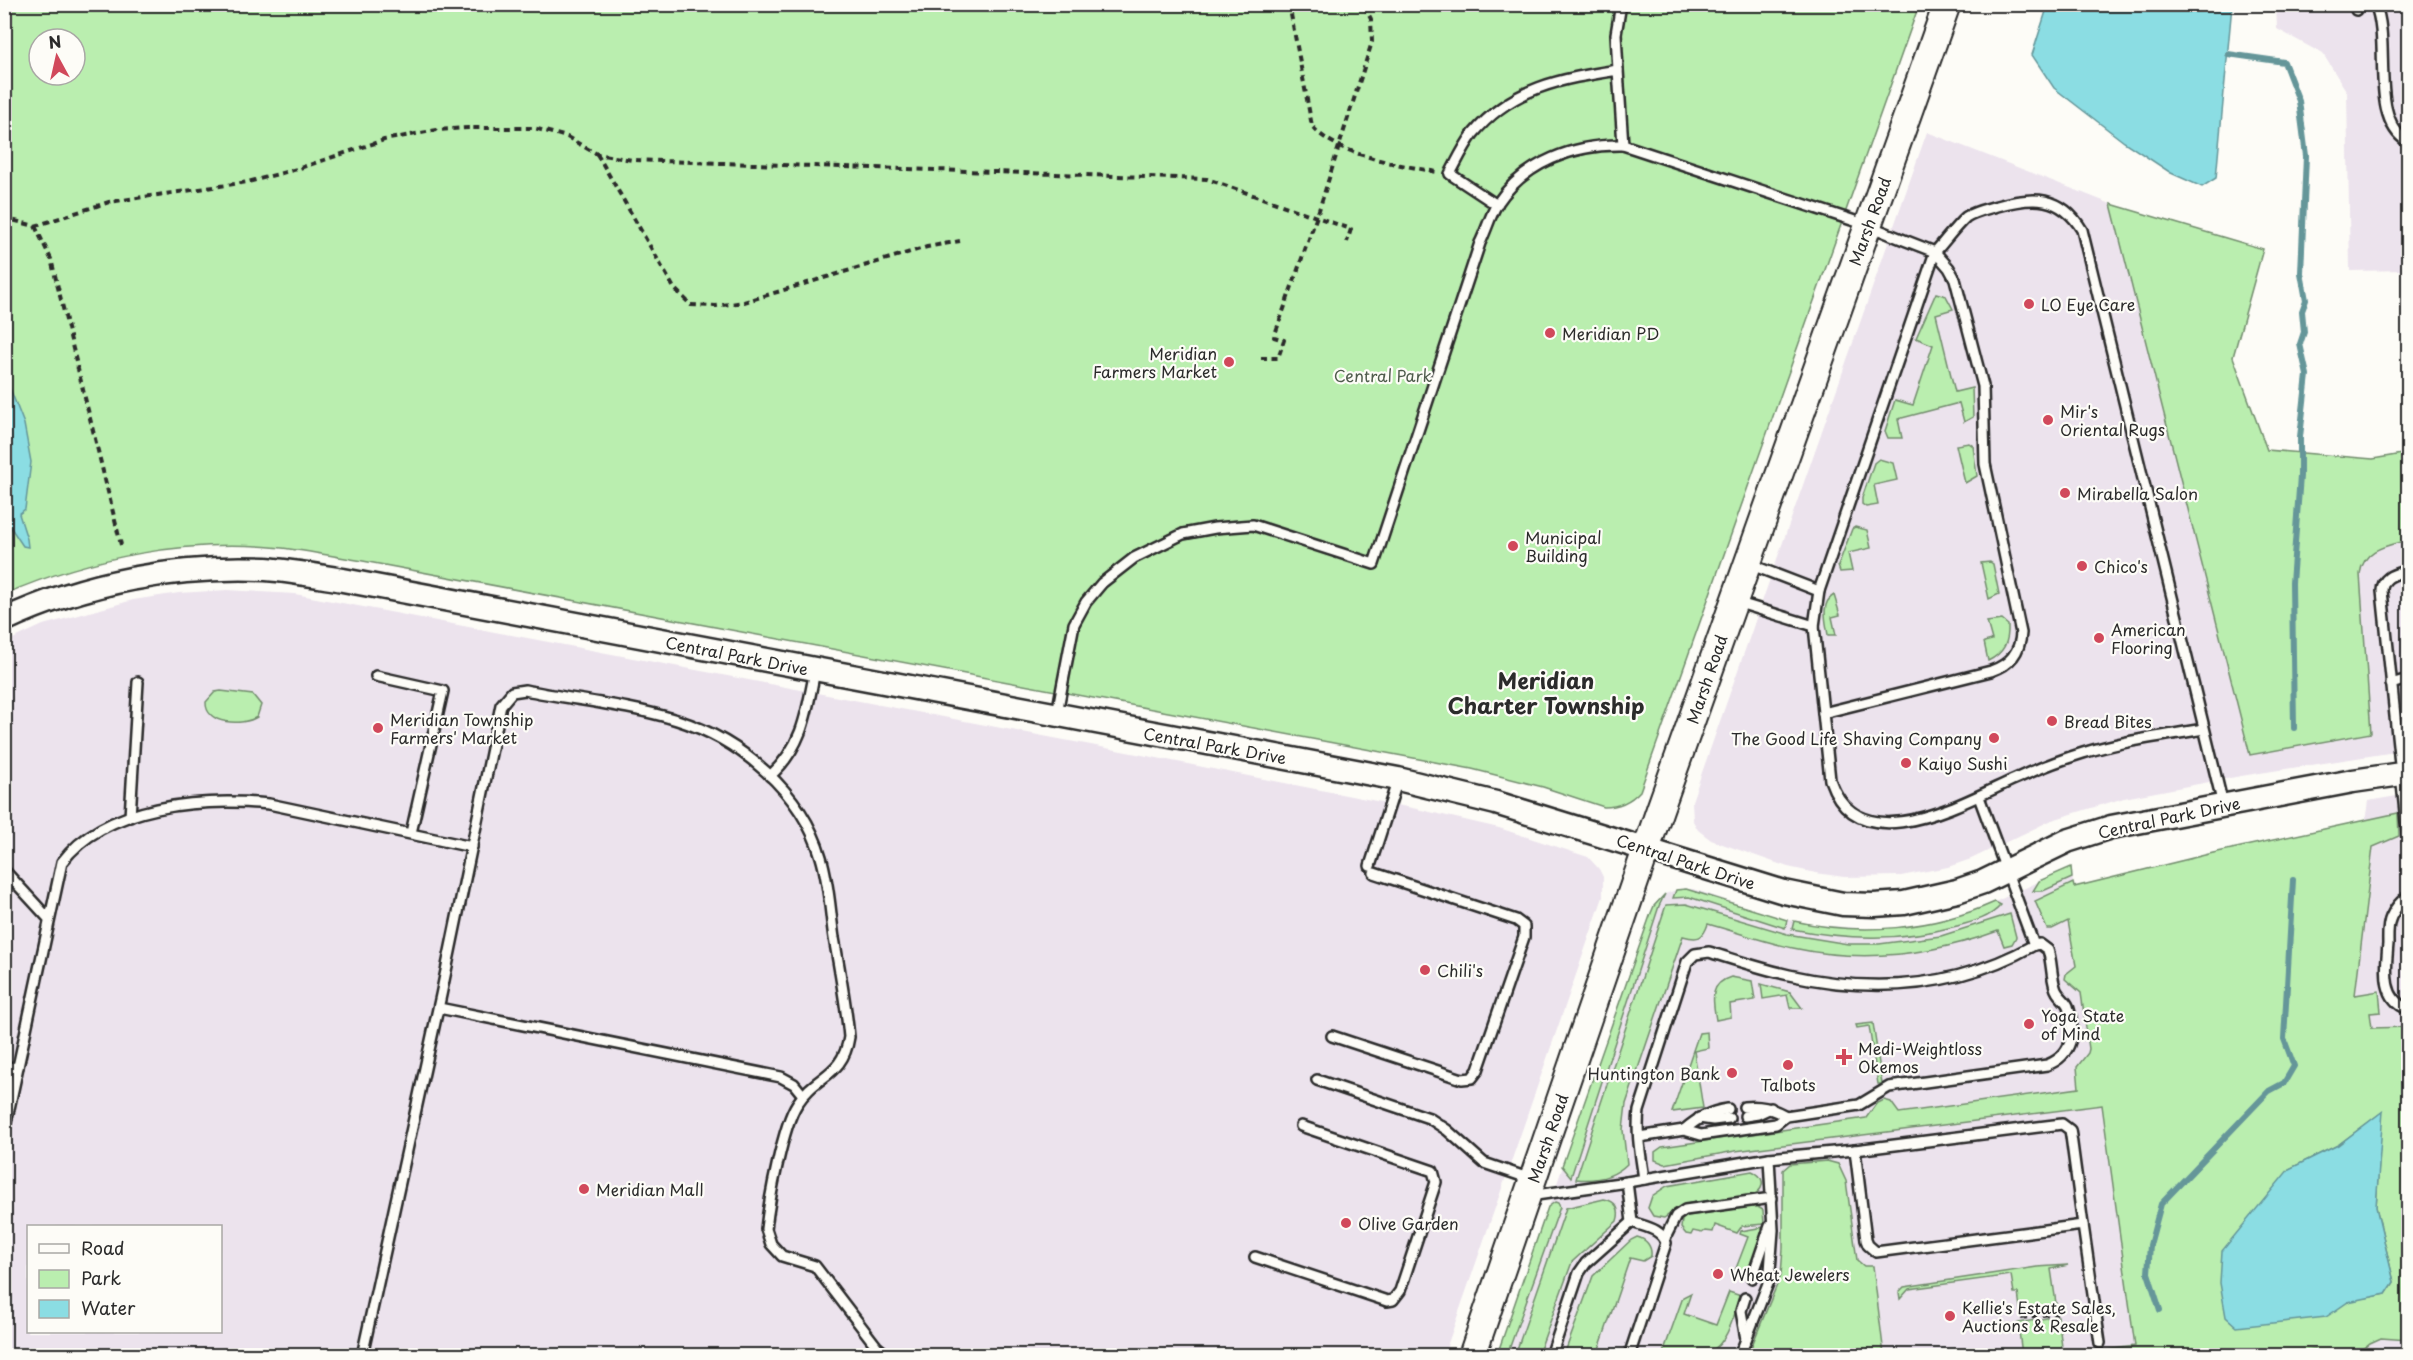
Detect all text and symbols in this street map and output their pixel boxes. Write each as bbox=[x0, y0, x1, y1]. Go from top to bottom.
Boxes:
north arrow bbox=[27, 27, 87, 87]
text: N bbox=[47, 28, 63, 54]
street label: Marsh Road bbox=[1842, 173, 1896, 269]
place label: LO Eye Care bbox=[2041, 292, 2135, 316]
marker: LO Eye Care bbox=[2022, 297, 2036, 311]
place label: Meridian PD bbox=[1562, 321, 1659, 345]
marker: Meridian PD bbox=[1543, 326, 1557, 340]
place label: Meridian Farmers Market bbox=[1093, 341, 1217, 383]
marker: Meridian Farmers Market bbox=[1222, 355, 1236, 369]
park label: Central Park bbox=[1334, 363, 1433, 387]
place label: Mir's Oriental Rugs bbox=[2060, 399, 2165, 441]
marker: Mir's Oriental Rugs bbox=[2041, 413, 2055, 427]
place label: Mirabella Salon bbox=[2077, 481, 2198, 505]
marker: Mirabella Salon bbox=[2058, 486, 2072, 500]
place label: Municipal Building bbox=[1525, 525, 1602, 567]
marker: Municipal Building bbox=[1506, 539, 1520, 553]
place label: Chico's bbox=[2094, 554, 2148, 578]
marker: Chico's bbox=[2075, 559, 2089, 573]
place label: American Flooring bbox=[2111, 617, 2186, 659]
street label: Central Park Drive bbox=[664, 629, 811, 681]
street label: Marsh Road bbox=[1680, 631, 1732, 727]
marker: American Flooring bbox=[2092, 631, 2106, 645]
district label: Meridian Charter Township bbox=[1447, 663, 1645, 721]
place label: Meridian Township Farmers' Market bbox=[390, 707, 533, 749]
place label: Bread Bites bbox=[2064, 709, 2152, 733]
marker: Bread Bites bbox=[2045, 714, 2059, 728]
marker: Meridian Township Farmers' Market bbox=[371, 721, 385, 735]
street label: Central Park Drive bbox=[1142, 721, 1289, 769]
place label: The Good Life Shaving Company bbox=[1731, 726, 1982, 750]
marker: The Good Life Shaving Company bbox=[1987, 731, 2001, 745]
place label: Kaiyo Sushi bbox=[1918, 751, 2008, 775]
marker: Kaiyo Sushi bbox=[1899, 756, 1913, 770]
street label: Central Park Drive bbox=[2096, 790, 2243, 844]
street label: Central Park Drive bbox=[1613, 827, 1759, 895]
place label: Chili's bbox=[1437, 958, 1483, 982]
marker: Chili's bbox=[1418, 963, 1432, 977]
place label: Yoga State of Mind bbox=[2041, 1003, 2125, 1045]
marker: Yoga State of Mind bbox=[2022, 1017, 2036, 1031]
place label: Medi-Weightloss Okemos bbox=[1858, 1036, 1982, 1078]
marker: Medi-Weightloss Okemos bbox=[1835, 1048, 1853, 1066]
marker: Talbots bbox=[1781, 1058, 1795, 1072]
place label: Huntington Bank bbox=[1588, 1061, 1720, 1085]
marker: Huntington Bank bbox=[1725, 1066, 1739, 1080]
place label: Talbots bbox=[1760, 1072, 1816, 1096]
street label: Marsh Road bbox=[1521, 1090, 1573, 1186]
place label: Meridian Mall bbox=[596, 1177, 704, 1201]
marker: Meridian Mall bbox=[577, 1182, 591, 1196]
place label: Olive Garden bbox=[1358, 1211, 1459, 1235]
marker: Olive Garden bbox=[1339, 1216, 1353, 1230]
legend bbox=[27, 1225, 222, 1333]
text: Road bbox=[81, 1234, 125, 1261]
place label: Wheat Jewelers bbox=[1730, 1262, 1850, 1286]
text: Park bbox=[81, 1264, 121, 1291]
marker: Wheat Jewelers bbox=[1711, 1267, 1725, 1281]
text: Water bbox=[81, 1294, 136, 1321]
place label: Kellie's Estate Sales, Auctions & Resale bbox=[1962, 1295, 2116, 1337]
marker: Kellie's Estate Sales, Auctions & Resale bbox=[1943, 1309, 1957, 1323]

